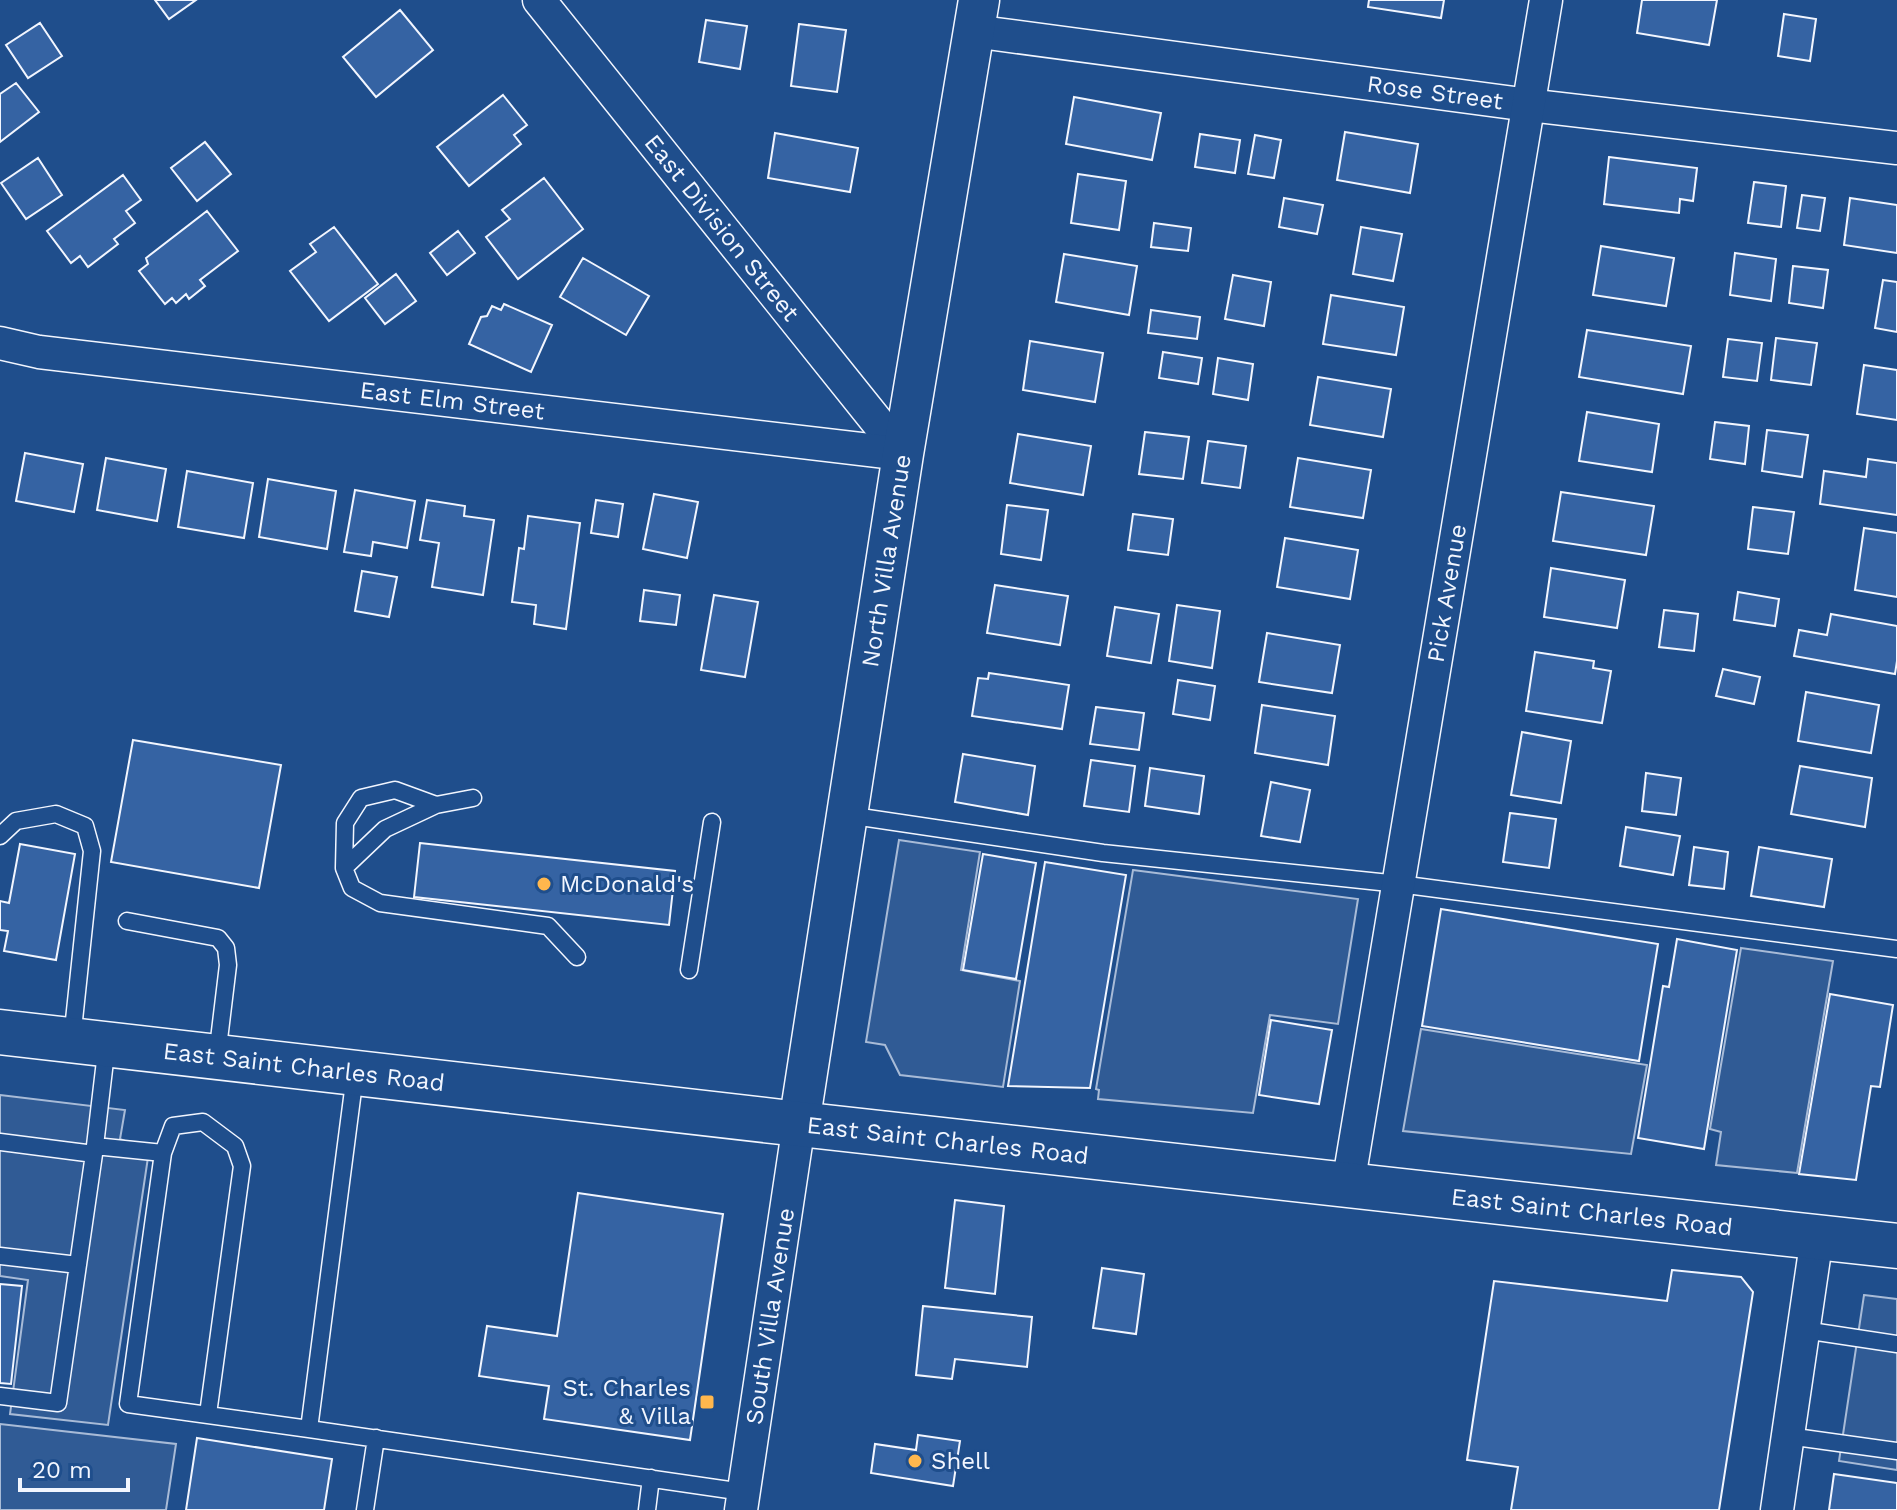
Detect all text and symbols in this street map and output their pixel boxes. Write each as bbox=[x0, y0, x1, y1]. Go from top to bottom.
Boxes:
street label: Rose Street bbox=[1365, 70, 1505, 116]
street label: East Division Street bbox=[638, 129, 805, 327]
street label: East Elm Street bbox=[358, 376, 546, 426]
street label: North Villa Avenue bbox=[856, 452, 917, 669]
street label: Pick Avenue bbox=[1422, 522, 1472, 664]
place label: McDonald's bbox=[560, 870, 694, 898]
marker: McDonald's bbox=[535, 875, 553, 893]
street label: East Saint Charles Road bbox=[162, 1037, 446, 1097]
street label: East Saint Charles Road bbox=[805, 1111, 1090, 1170]
street label: East Saint Charles Road bbox=[1450, 1183, 1734, 1242]
street label: South Villa Avenue bbox=[740, 1206, 800, 1426]
place label: St. Charles & Villa bbox=[562, 1374, 691, 1430]
marker: St. Charles & Villa bbox=[698, 1393, 716, 1411]
scale bar bbox=[20, 1442, 128, 1492]
place label: Shell bbox=[931, 1447, 990, 1475]
marker: Shell bbox=[906, 1452, 924, 1470]
text: 20 m bbox=[32, 1456, 92, 1484]

